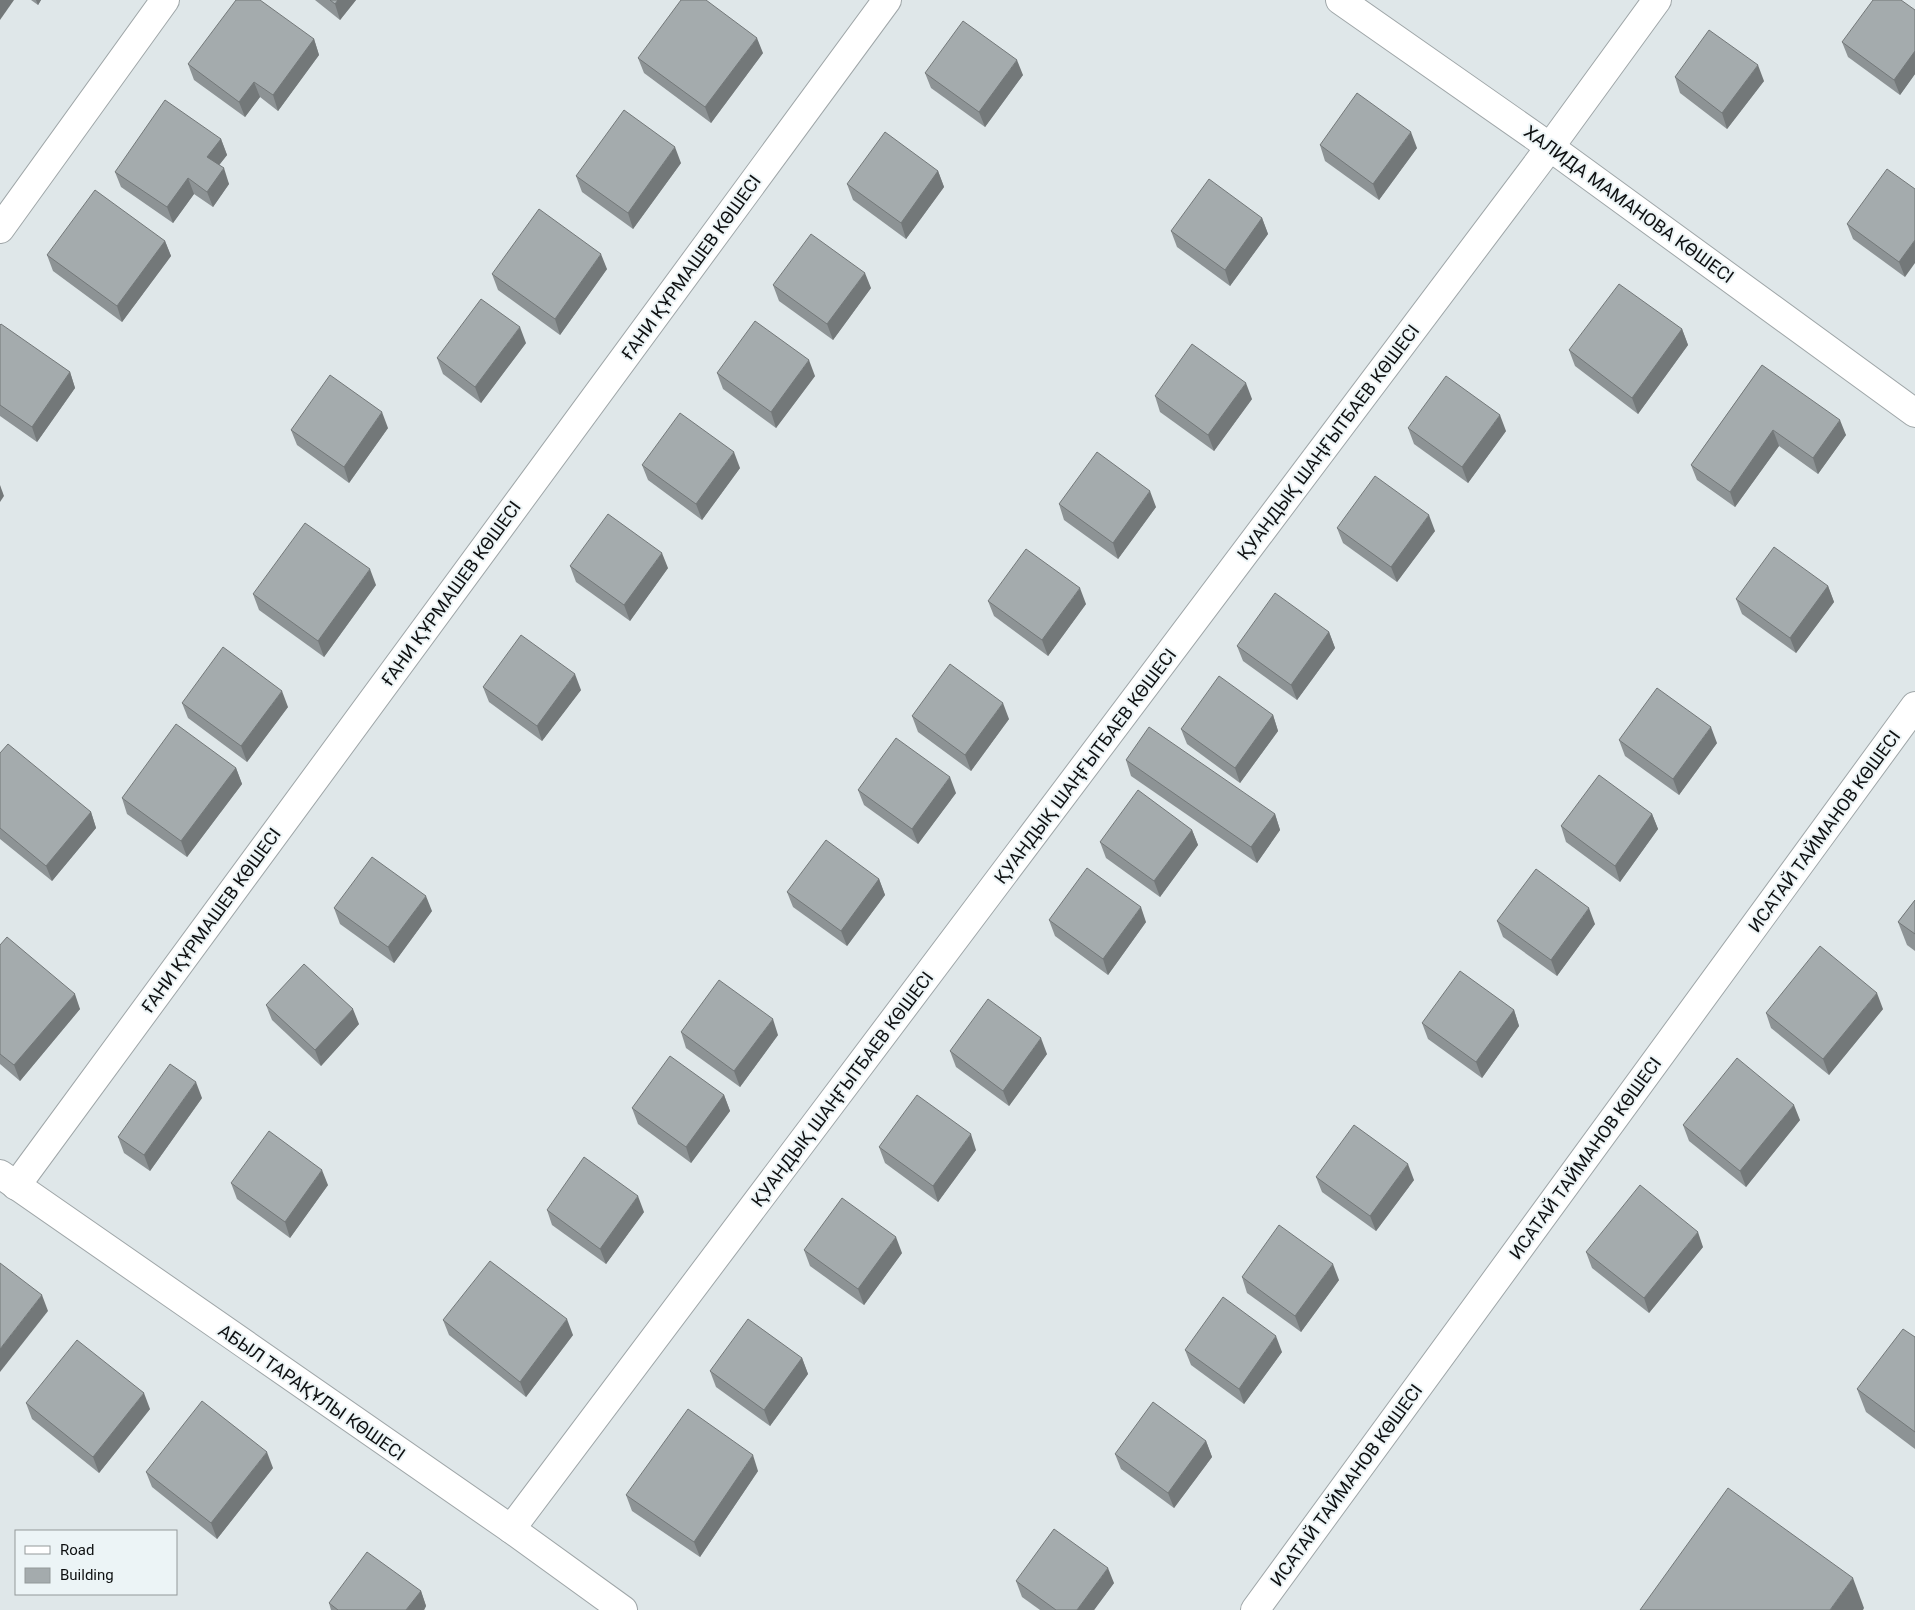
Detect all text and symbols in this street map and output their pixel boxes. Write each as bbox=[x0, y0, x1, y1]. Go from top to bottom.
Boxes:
street label: ХАЛИДА МАМАНОВА КӨШЕСІ bbox=[1520, 121, 1738, 287]
street label: ҒАНИ ҚҰРМАШЕВ КӨШЕСІ bbox=[617, 171, 765, 363]
street label: ҚУАНДЫҚ ШАҢҒЫТБАЕВ КӨШЕСІ bbox=[1233, 320, 1423, 564]
street label: ҒАНИ ҚҰРМАШЕВ КӨШЕСІ bbox=[377, 497, 525, 689]
street label: ҚУАНДЫҚ ШАҢҒЫТБАЕВ КӨШЕСІ bbox=[990, 644, 1180, 888]
street label: ИСАТАЙ ТАЙМАНОВ КӨШЕСІ bbox=[1744, 726, 1904, 936]
street label: ҒАНИ ҚҰРМАШЕВ КӨШЕСІ bbox=[137, 824, 285, 1016]
street label: ҚУАНДЫҚ ШАҢҒЫТБАЕВ КӨШЕСІ bbox=[747, 967, 937, 1211]
street label: ИСАТАЙ ТАЙМАНОВ КӨШЕСІ bbox=[1505, 1053, 1665, 1263]
street label: АБЫЛ ТАРАҚҰЛЫ КӨШЕСІ bbox=[215, 1319, 409, 1465]
street label: ИСАТАЙ ТАЙМАНОВ КӨШЕСІ bbox=[1266, 1380, 1426, 1590]
legend bbox=[15, 1530, 178, 1595]
text: Road bbox=[60, 1541, 94, 1559]
text: Building bbox=[60, 1566, 114, 1584]

